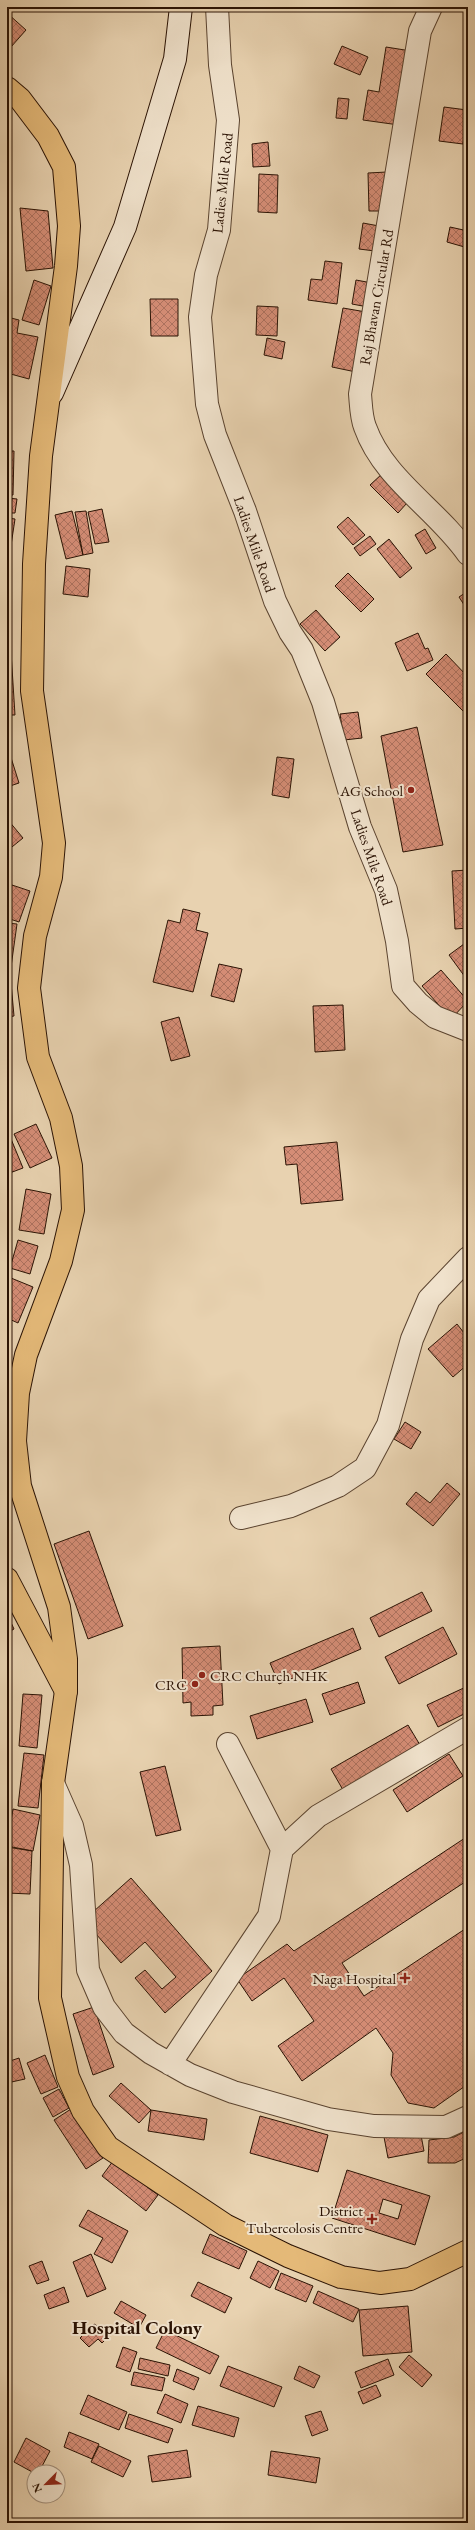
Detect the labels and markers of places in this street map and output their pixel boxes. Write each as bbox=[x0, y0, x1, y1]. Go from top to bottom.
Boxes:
place label: AG School bbox=[339, 781, 403, 800]
marker: AG School bbox=[406, 785, 416, 795]
place label: CRC Church NHK bbox=[210, 1666, 328, 1685]
marker: CRC Church NHK bbox=[197, 1670, 207, 1680]
place label: CRC bbox=[155, 1675, 187, 1694]
marker: CRC bbox=[190, 1679, 200, 1689]
place label: Naga Hospital bbox=[312, 1969, 396, 1988]
marker: Naga Hospital bbox=[399, 1972, 411, 1984]
place label: District Tubercolosis Centre bbox=[246, 2201, 363, 2237]
marker: District Tubercolosis Centre bbox=[366, 2213, 378, 2225]

